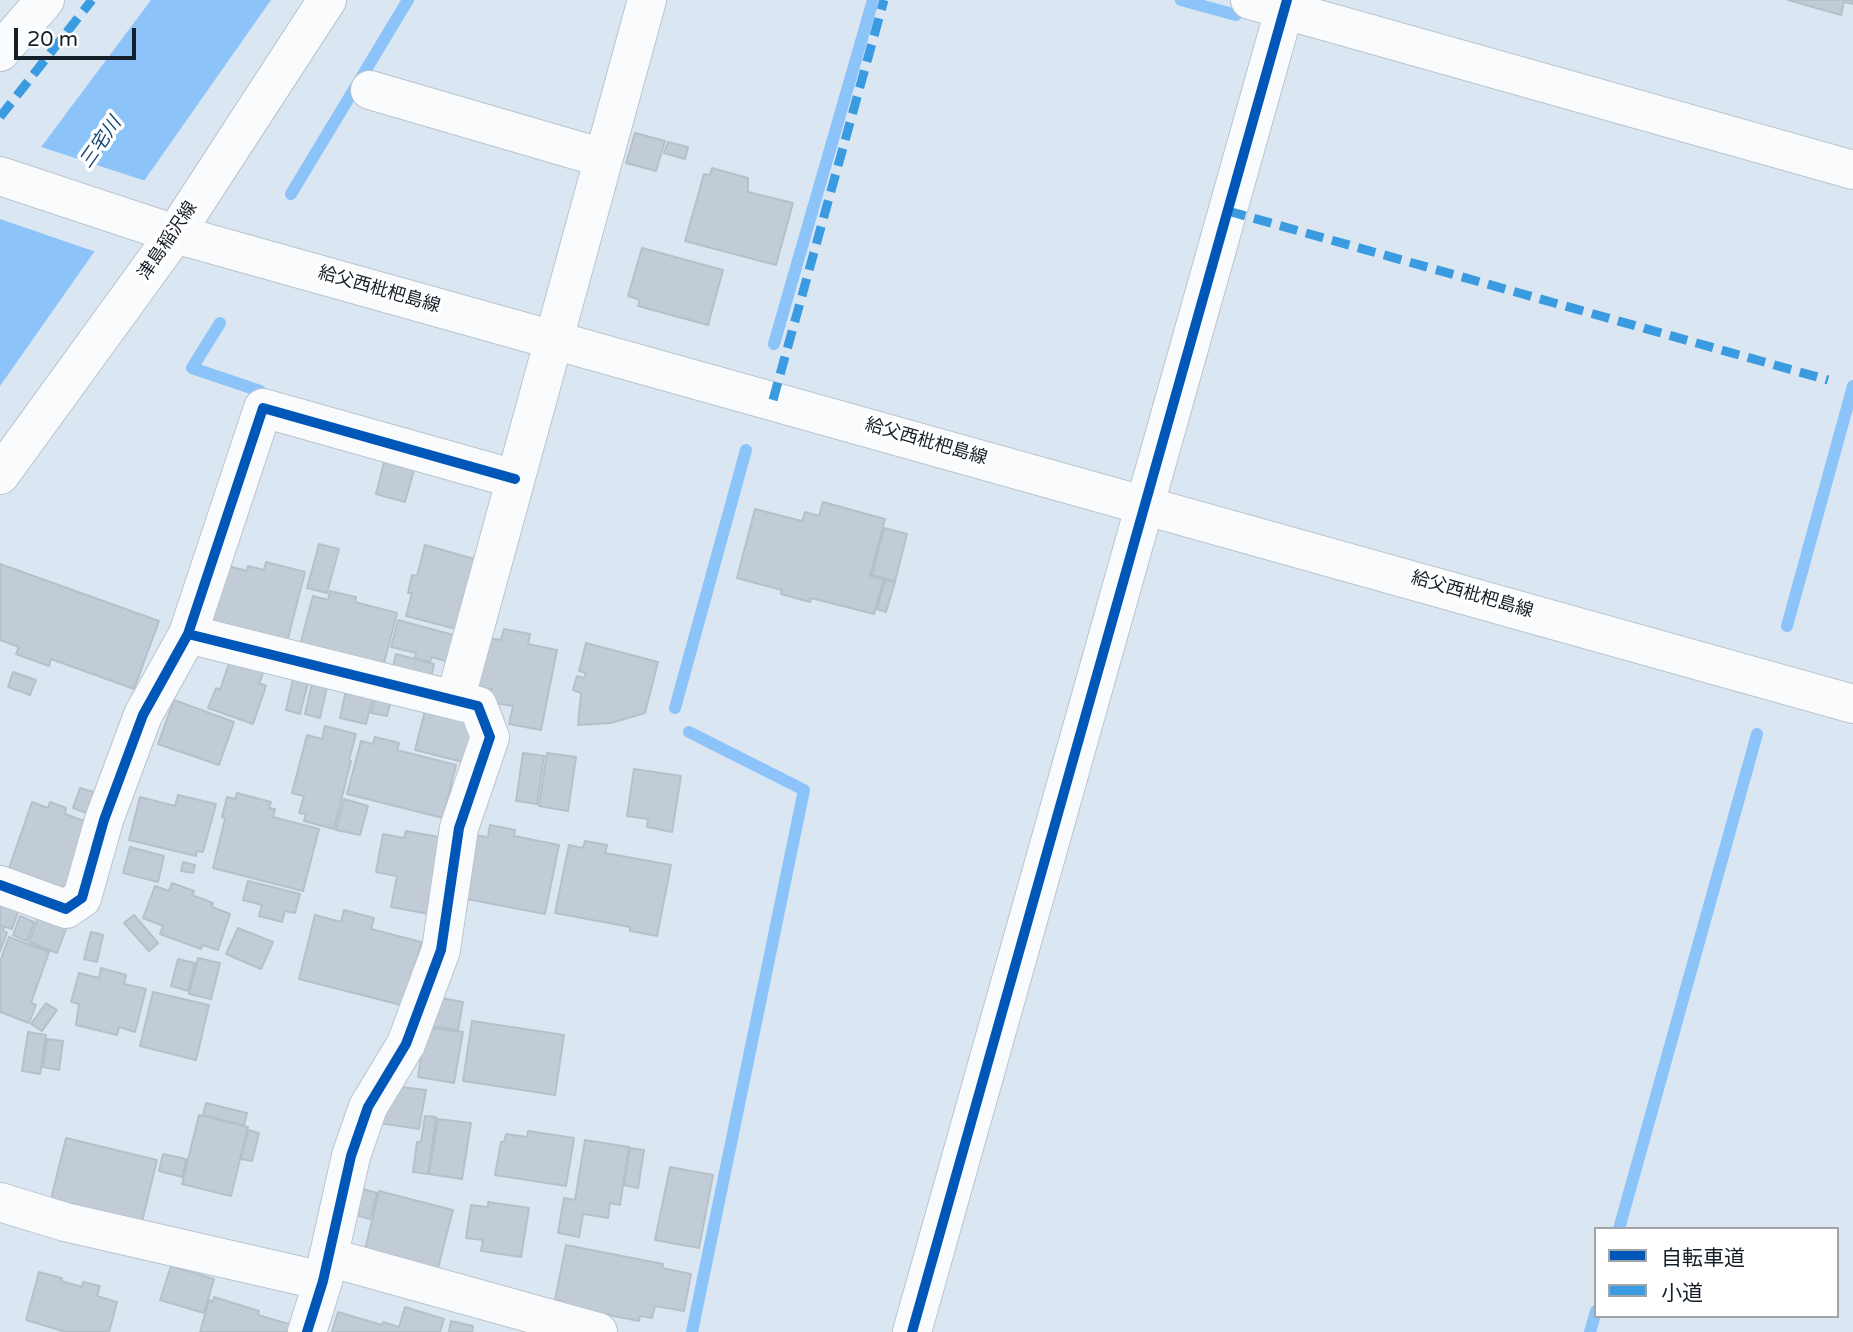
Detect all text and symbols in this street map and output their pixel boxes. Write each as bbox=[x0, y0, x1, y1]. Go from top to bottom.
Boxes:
scale bar bbox=[18, 14, 140, 58]
text: 20 m bbox=[27, 27, 78, 52]
water label: 三宅川 bbox=[75, 113, 127, 173]
street label: 津島稲沢線 bbox=[134, 198, 202, 284]
street label: 給父西枇杷島線 bbox=[315, 262, 443, 318]
street label: 給父西枇杷島線 bbox=[862, 414, 990, 470]
street label: 給父西枇杷島線 bbox=[1408, 567, 1536, 623]
legend bbox=[1594, 1227, 1839, 1318]
text: 自転車道 bbox=[1661, 1246, 1745, 1271]
text: 小道 bbox=[1661, 1281, 1703, 1306]

